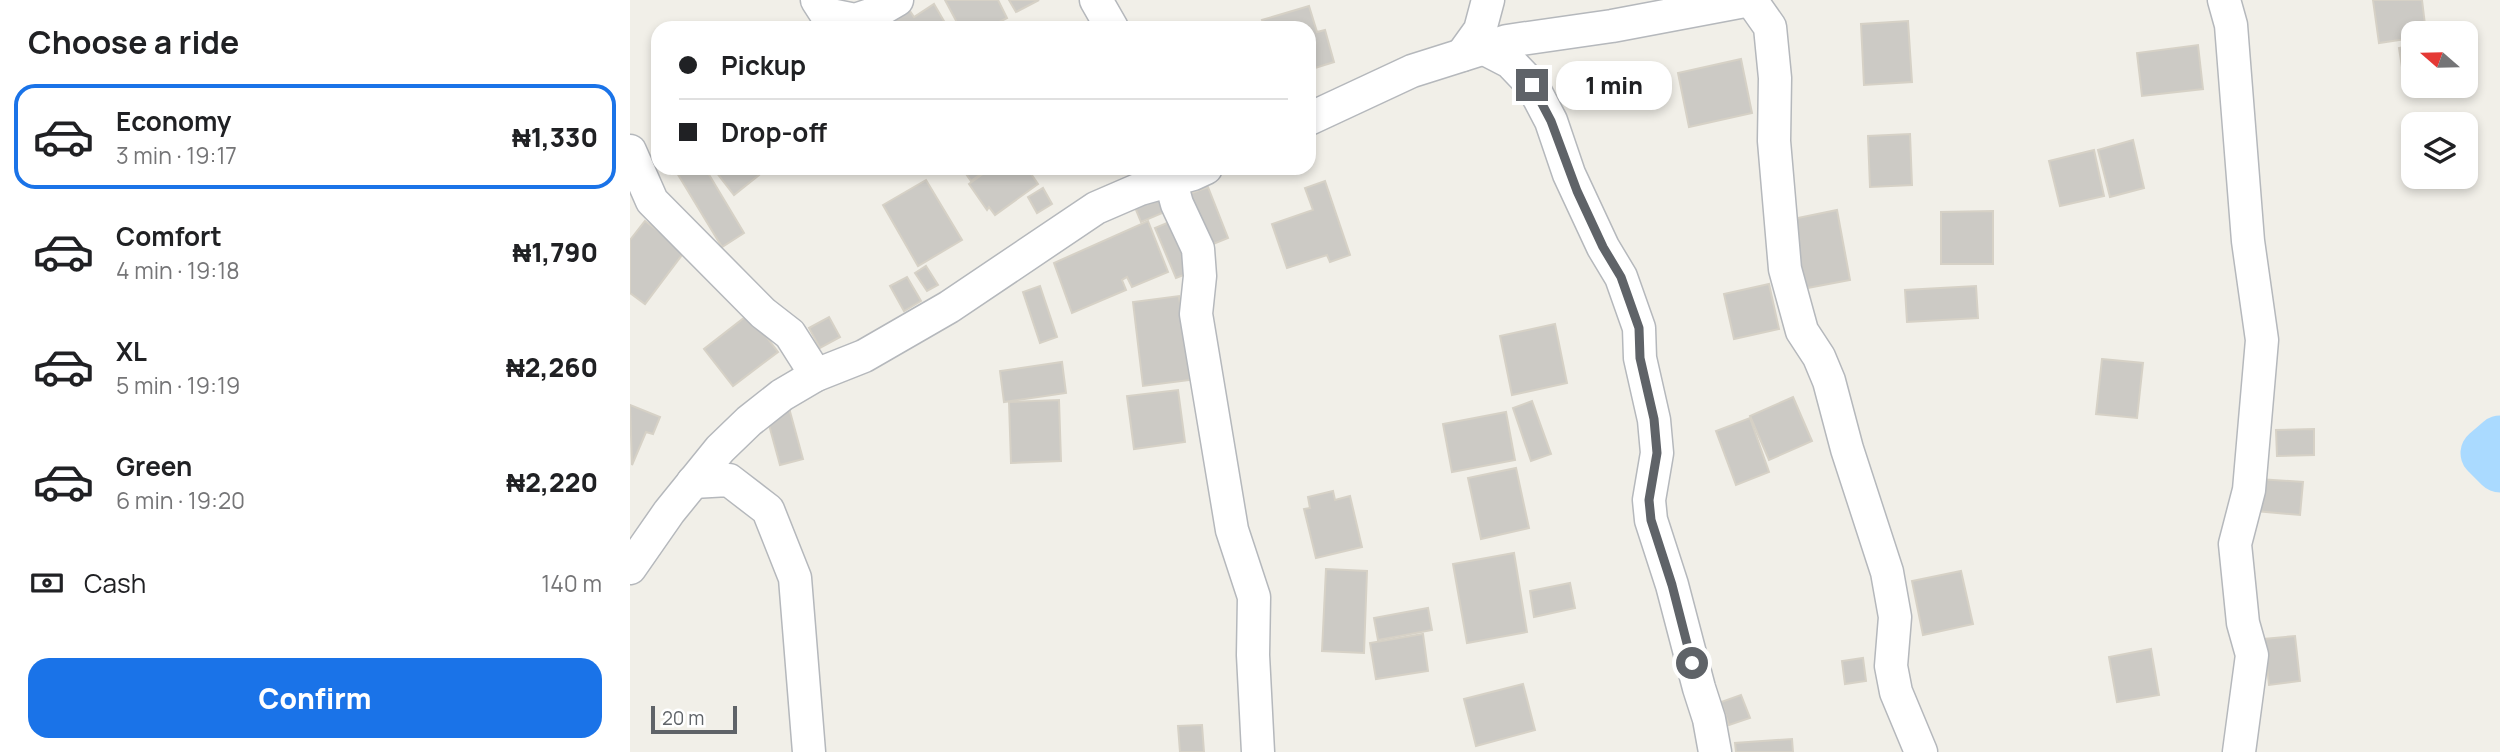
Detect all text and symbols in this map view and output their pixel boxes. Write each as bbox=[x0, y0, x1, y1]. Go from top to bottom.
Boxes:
text: Choose a ride bbox=[28, 20, 239, 64]
north arrow bbox=[2401, 21, 2478, 98]
map controls bbox=[2401, 21, 2478, 189]
text: Pickup bbox=[721, 47, 806, 83]
callout: 1 min bbox=[1556, 60, 1672, 110]
route end bbox=[1516, 69, 1548, 101]
text: 1 min bbox=[1585, 69, 1643, 101]
text: Economy bbox=[116, 103, 231, 139]
icon: car bbox=[32, 105, 95, 168]
button: layers bbox=[2401, 112, 2478, 189]
text: Drop-off bbox=[721, 114, 827, 150]
text: ₦1,330 bbox=[512, 119, 598, 155]
text: 3 min · 19:17 bbox=[116, 139, 237, 171]
text: Comfort bbox=[116, 218, 222, 254]
icon: car bbox=[32, 220, 95, 283]
text: ₦1,790 bbox=[512, 234, 598, 270]
text: 4 min · 19:18 bbox=[116, 254, 240, 286]
text: XL bbox=[116, 333, 147, 369]
icon: car bbox=[32, 335, 95, 398]
text: ₦2,260 bbox=[506, 349, 598, 385]
text: 5 min · 19:19 bbox=[116, 369, 240, 401]
text: Green bbox=[116, 448, 192, 484]
icon: car bbox=[32, 450, 95, 513]
text: ₦2,220 bbox=[506, 464, 598, 500]
text: 6 min · 19:20 bbox=[116, 484, 245, 516]
icon: cash bbox=[28, 564, 66, 602]
text: Cash bbox=[84, 565, 146, 601]
text: 140 m bbox=[541, 567, 602, 599]
route start bbox=[1676, 647, 1708, 679]
button: Confirm bbox=[28, 658, 602, 738]
scale bar bbox=[651, 703, 737, 735]
text: 20 m bbox=[662, 705, 704, 731]

